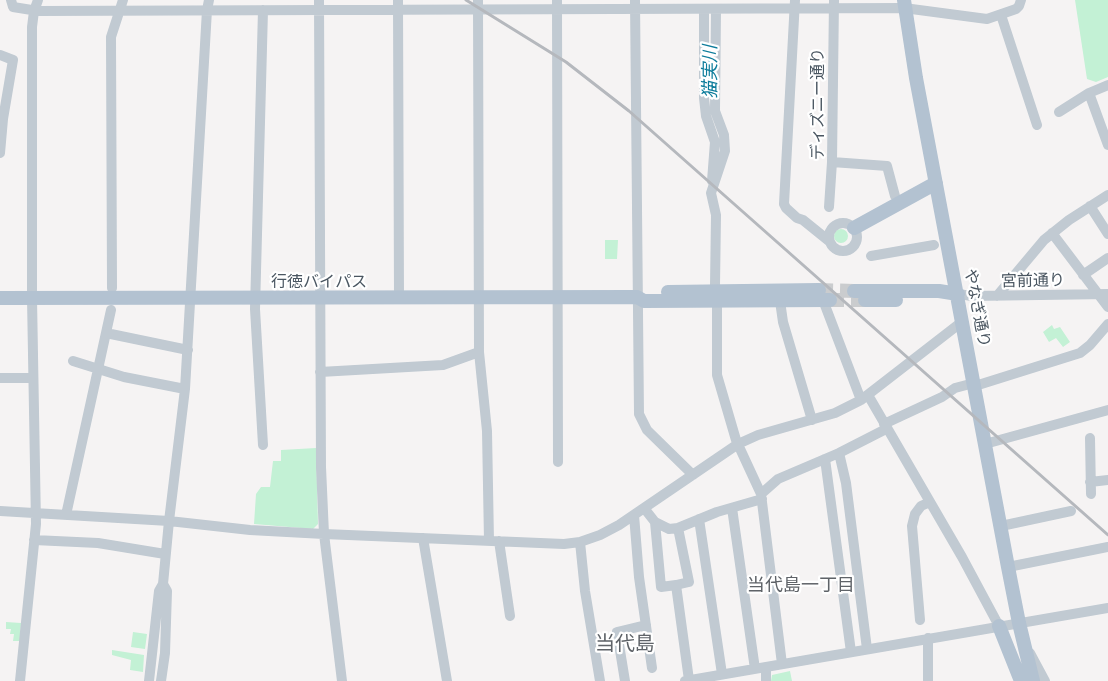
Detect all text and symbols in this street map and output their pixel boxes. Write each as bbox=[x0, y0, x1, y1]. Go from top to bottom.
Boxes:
water label: 猫実川 bbox=[700, 45, 722, 99]
street label: ディズニー通り bbox=[808, 48, 828, 160]
street label: やなぎ通り bbox=[960, 267, 994, 349]
street label: 宮前通り bbox=[1001, 271, 1065, 291]
street label: 行徳バイパス bbox=[271, 272, 367, 292]
district label: 当代島一丁目 bbox=[747, 575, 855, 597]
district label: 当代島 bbox=[595, 632, 655, 656]

